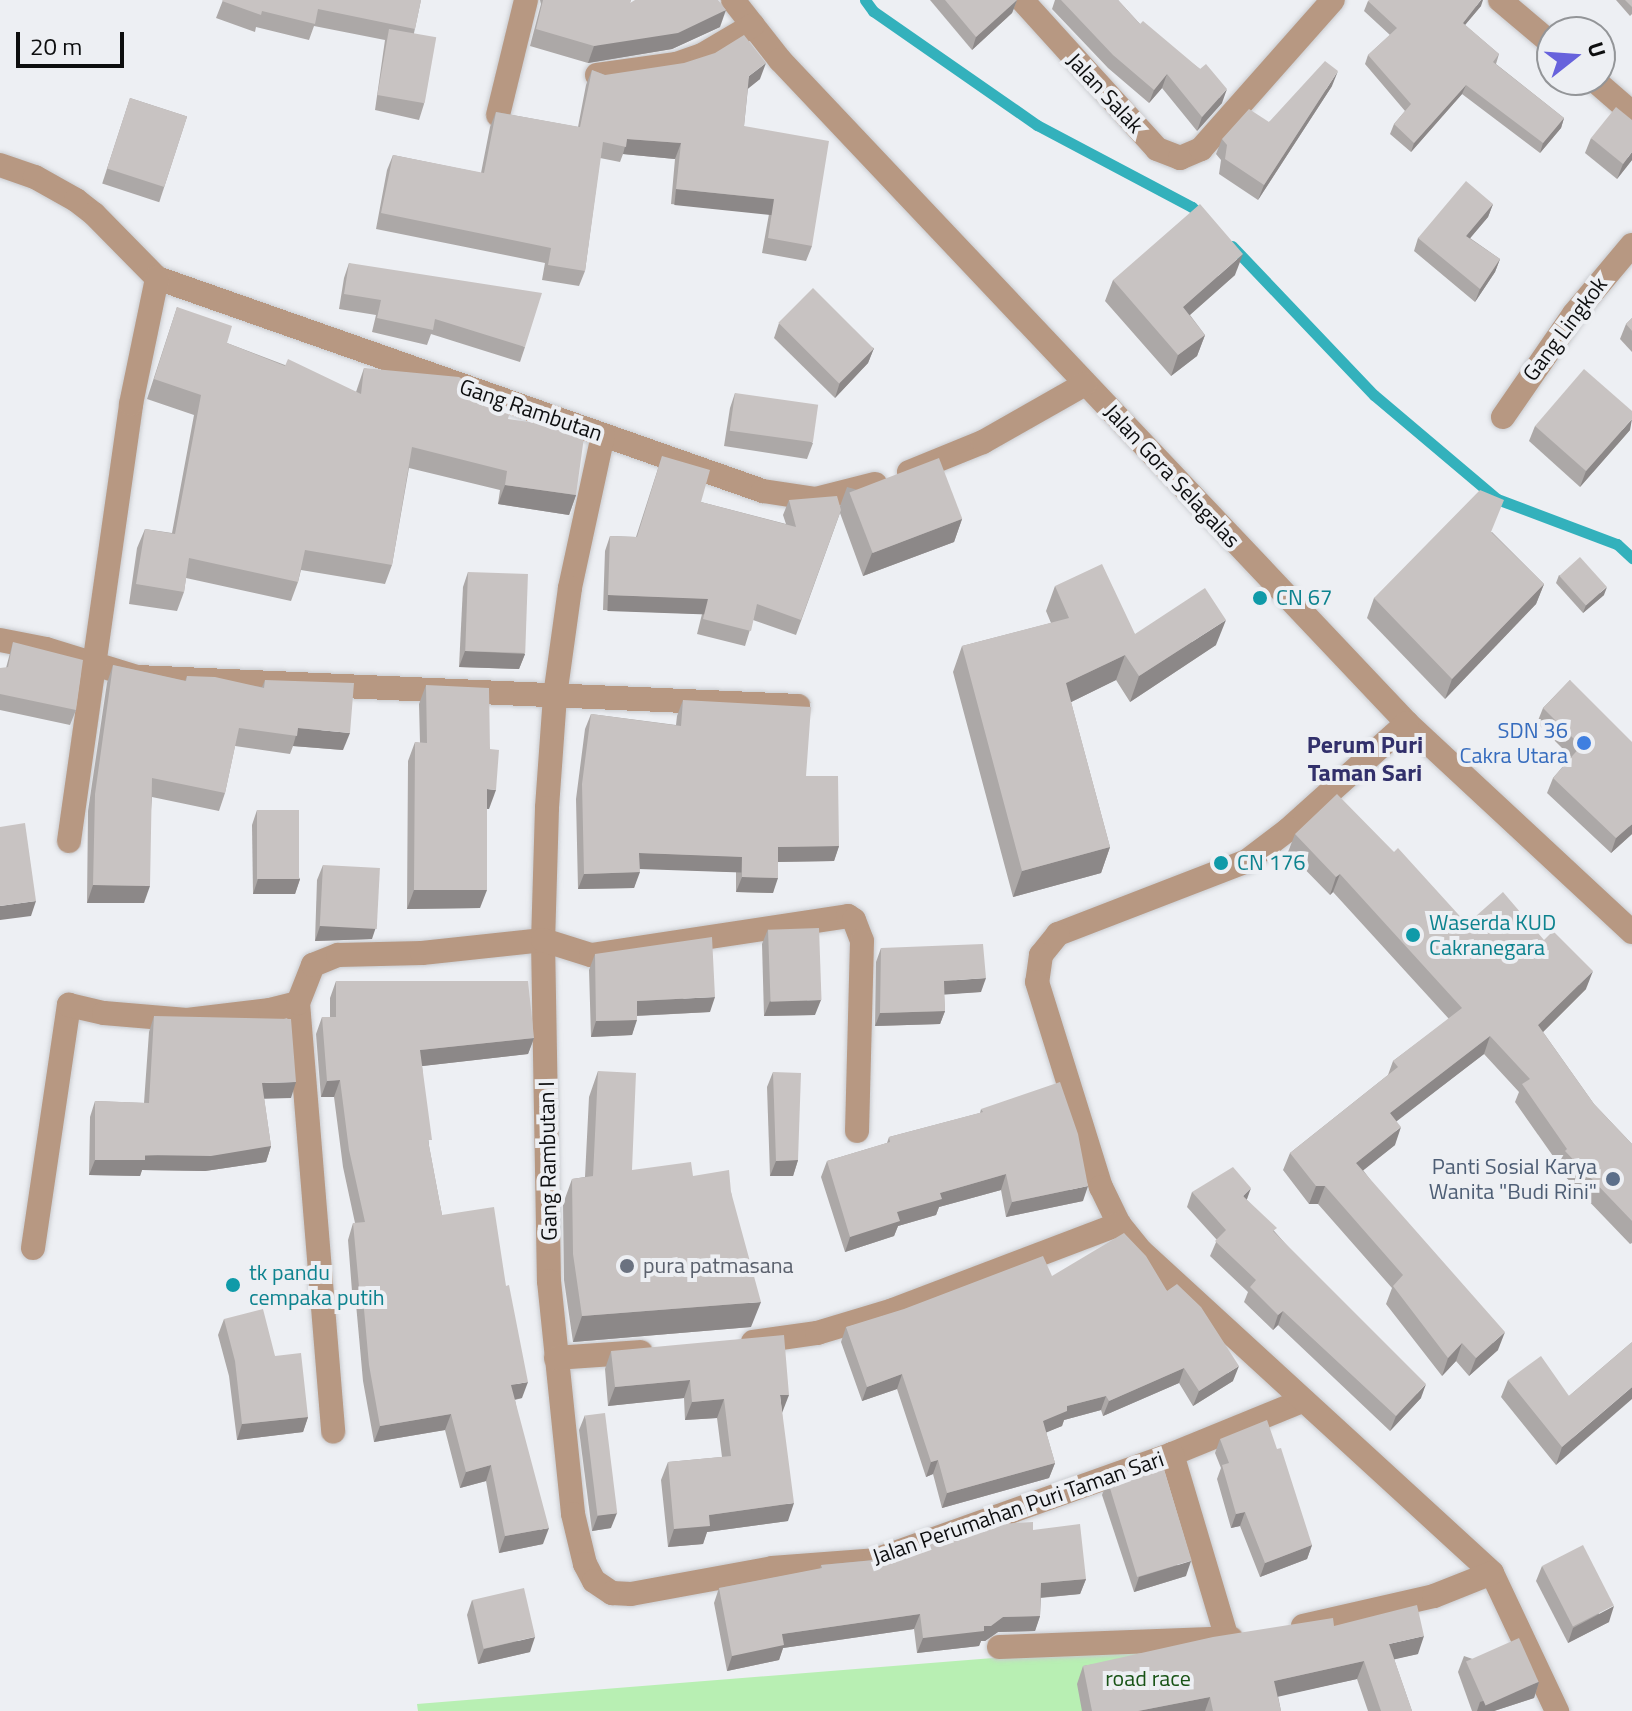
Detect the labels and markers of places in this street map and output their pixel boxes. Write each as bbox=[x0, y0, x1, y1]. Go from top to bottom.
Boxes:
place label: CN 67 bbox=[1276, 585, 1332, 611]
marker: CN 67 bbox=[1251, 589, 1269, 607]
place label: SDN 36 Cakra Utara bbox=[1459, 717, 1568, 768]
marker: SDN 36 Cakra Utara bbox=[1575, 734, 1593, 752]
place label: CN 176 bbox=[1237, 850, 1306, 876]
marker: CN 176 bbox=[1212, 854, 1230, 872]
place label: Waserda KUD Cakranegara bbox=[1429, 909, 1556, 960]
marker: Waserda KUD Cakranegara bbox=[1404, 926, 1422, 944]
place label: Panti Sosial Karya Wanita "Budi Rini" bbox=[1429, 1153, 1597, 1204]
marker: Panti Sosial Karya Wanita "Budi Rini" bbox=[1604, 1170, 1622, 1188]
place label: pura patmasana bbox=[643, 1253, 794, 1279]
marker: pura patmasana bbox=[618, 1257, 636, 1275]
place label: tk pandu cempaka putih bbox=[249, 1259, 385, 1310]
marker: tk pandu cempaka putih bbox=[224, 1276, 242, 1294]

